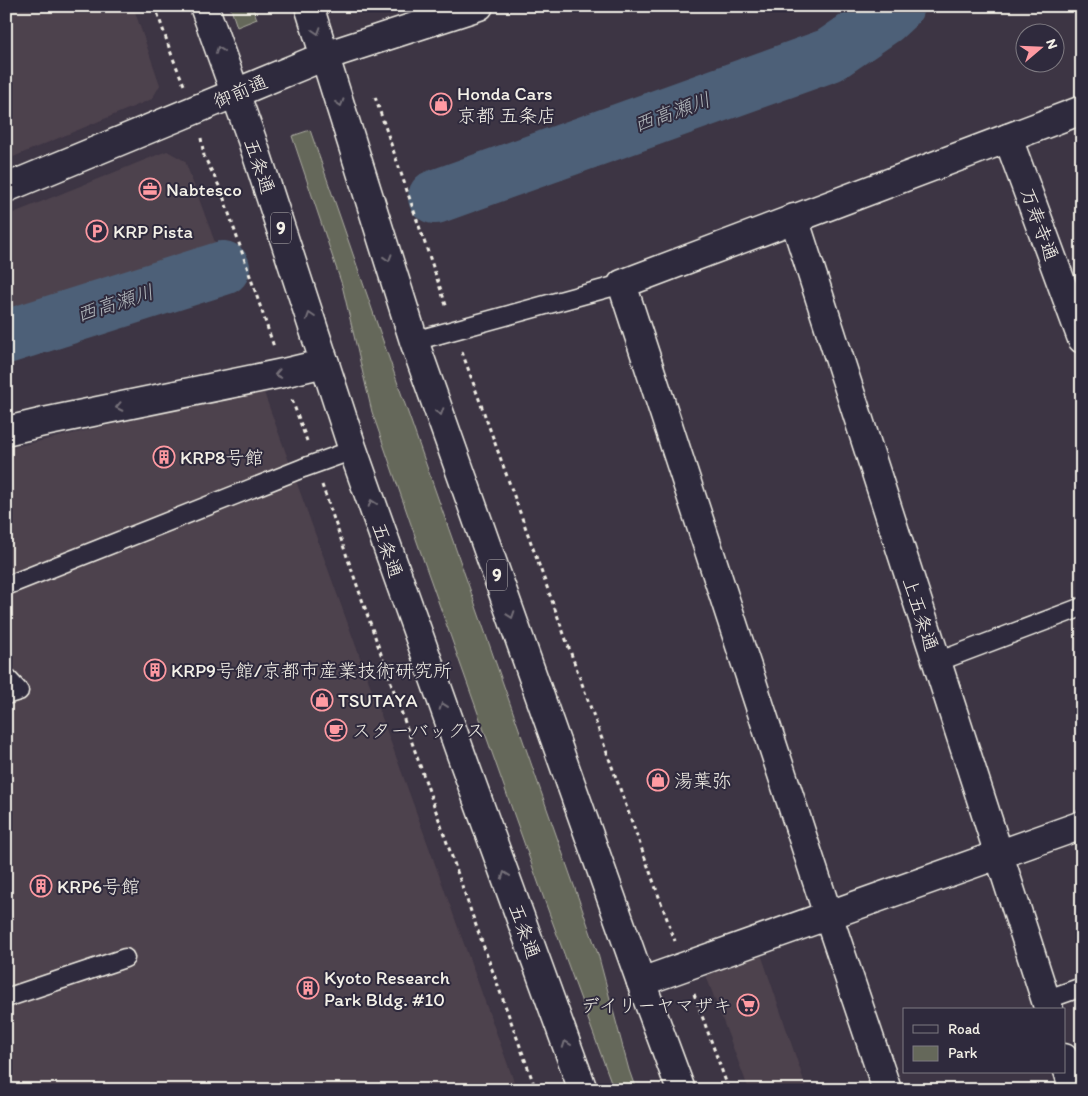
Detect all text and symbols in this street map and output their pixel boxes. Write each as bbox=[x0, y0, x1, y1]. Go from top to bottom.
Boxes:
north arrow bbox=[1016, 22, 1066, 72]
one-way arrow bbox=[311, 26, 321, 35]
text: N bbox=[1042, 37, 1061, 51]
one-way arrow bbox=[215, 46, 225, 54]
street label: 御前通 bbox=[209, 70, 271, 113]
place label: Honda Cars 京都 五条店 bbox=[457, 82, 556, 127]
water label: 西高瀬川 bbox=[630, 87, 714, 137]
shop icon: Honda Cars 京都 五条店 bbox=[429, 92, 453, 116]
one-way arrow bbox=[334, 98, 344, 106]
street label: 五条通 bbox=[239, 135, 280, 197]
office icon: Nabtesco bbox=[138, 177, 162, 201]
place label: Nabtesco bbox=[166, 178, 242, 201]
street label: 万寿寺通 bbox=[1016, 185, 1063, 264]
road number: 9 bbox=[271, 212, 291, 244]
parking icon: KRP Pista bbox=[85, 219, 109, 243]
place label: KRP Pista bbox=[113, 220, 193, 243]
one-way arrow bbox=[383, 253, 393, 261]
water label: 西高瀬川 bbox=[73, 279, 157, 327]
one-way arrow bbox=[306, 313, 316, 321]
one-way arrow bbox=[274, 368, 282, 379]
one-way arrow bbox=[114, 401, 123, 411]
one-way arrow bbox=[434, 407, 444, 416]
building icon: KRP8号館 bbox=[152, 445, 176, 469]
place label: KRP8号館 bbox=[180, 446, 263, 469]
one-way arrow bbox=[368, 499, 378, 508]
street label: 五条通 bbox=[367, 519, 408, 581]
road number: 9 bbox=[487, 560, 507, 590]
street label: 上五条通 bbox=[898, 574, 943, 654]
one-way arrow bbox=[505, 610, 515, 618]
building icon: KRP9号館/京都市産業技術研究所 bbox=[143, 658, 167, 682]
place label: KRP9号館/京都市産業技術研究所 bbox=[171, 659, 452, 682]
shop icon: TSUTAYA bbox=[310, 688, 334, 712]
place label: TSUTAYA bbox=[338, 689, 418, 712]
one-way arrow bbox=[439, 702, 449, 710]
cafe icon: スターバックス bbox=[324, 718, 348, 742]
place label: スターバックス bbox=[352, 719, 485, 742]
shop icon: 湯葉弥 bbox=[646, 768, 670, 792]
place label: 湯葉弥 bbox=[674, 769, 731, 792]
one-way arrow bbox=[501, 871, 511, 880]
building icon: KRP6号館 bbox=[29, 874, 53, 898]
place label: KRP6号館 bbox=[57, 875, 140, 898]
street label: 五条通 bbox=[504, 900, 545, 962]
place label: Kyoto Research Park Bldg. #10 bbox=[324, 966, 450, 1011]
building icon: Kyoto Research Park Bldg. #10 bbox=[296, 976, 320, 1000]
supermarket icon: デイリーヤマザキ bbox=[736, 993, 760, 1017]
place label: デイリーヤマザキ bbox=[581, 994, 732, 1017]
legend bbox=[903, 1008, 1066, 1074]
text: Road bbox=[948, 1020, 981, 1038]
one-way arrow bbox=[562, 1040, 572, 1049]
text: Park bbox=[948, 1044, 978, 1062]

